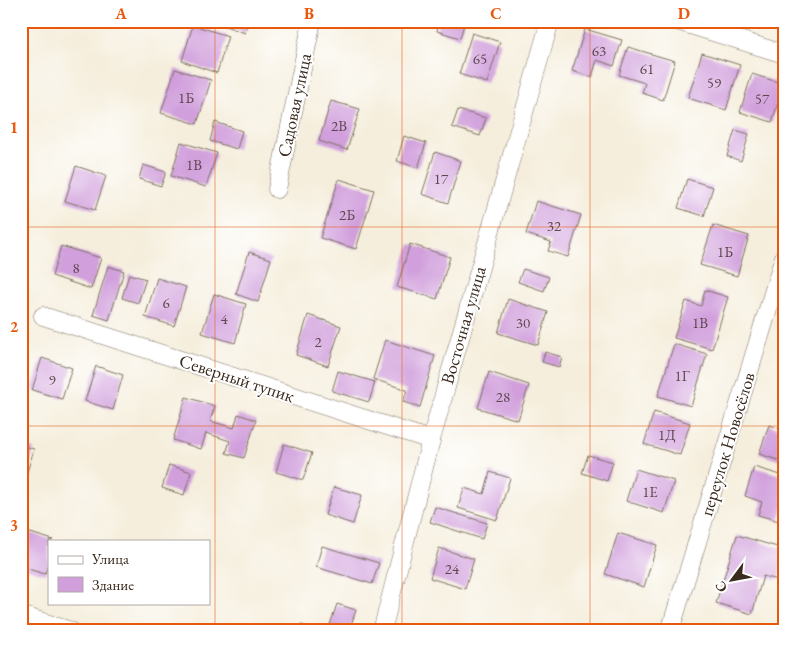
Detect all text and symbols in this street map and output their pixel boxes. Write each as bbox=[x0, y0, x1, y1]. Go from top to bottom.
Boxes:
text: A bbox=[114, 3, 127, 24]
text: B bbox=[304, 3, 314, 24]
text: C bbox=[490, 3, 502, 24]
text: D bbox=[678, 3, 690, 24]
house number: 63 bbox=[592, 41, 606, 60]
house number: 65 bbox=[473, 49, 487, 68]
street label: Садовая улица bbox=[272, 50, 316, 159]
house number: 61 bbox=[640, 59, 654, 78]
house number: 59 bbox=[707, 73, 721, 92]
house number: 1Б bbox=[178, 88, 194, 107]
house number: 57 bbox=[755, 89, 770, 108]
house number: 2В bbox=[331, 116, 347, 135]
text: 1 bbox=[10, 117, 18, 138]
house number: 1В bbox=[186, 155, 202, 174]
house number: 17 bbox=[434, 169, 449, 188]
house number: 2Б bbox=[339, 205, 355, 224]
house number: 32 bbox=[547, 216, 562, 235]
house number: 1Б bbox=[717, 242, 733, 261]
house number: 8 bbox=[72, 258, 80, 277]
street label: Восточная улица bbox=[435, 263, 491, 387]
house number: 6 bbox=[162, 293, 170, 312]
house number: 4 bbox=[220, 309, 228, 328]
house number: 30 bbox=[516, 313, 530, 332]
house number: 1В bbox=[692, 313, 708, 332]
text: 2 bbox=[10, 316, 19, 337]
house number: 2 bbox=[314, 332, 322, 351]
street label: Северный тупик bbox=[177, 349, 298, 408]
house number: 1Г bbox=[675, 366, 690, 385]
street label: переулок Новосёлов bbox=[694, 369, 760, 519]
house number: 9 bbox=[48, 370, 56, 389]
house number: 28 bbox=[496, 387, 510, 406]
house number: 1Д bbox=[658, 425, 676, 444]
house number: 1Е bbox=[642, 482, 658, 501]
text: 3 bbox=[10, 515, 18, 536]
legend bbox=[48, 540, 210, 604]
text: Улица bbox=[91, 549, 129, 568]
north arrow bbox=[708, 554, 758, 604]
house number: 24 bbox=[445, 559, 460, 578]
text: Здание bbox=[92, 575, 134, 594]
text: С bbox=[711, 578, 731, 596]

